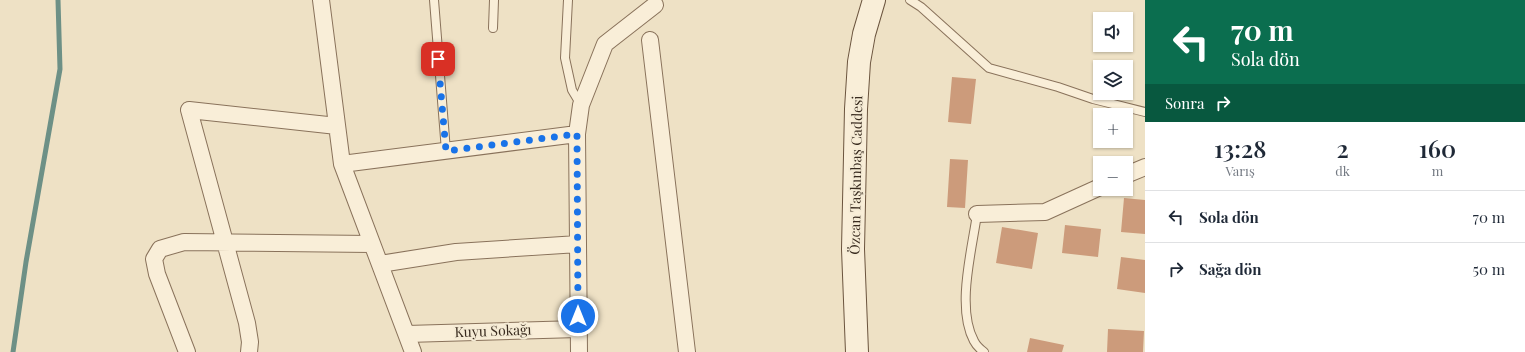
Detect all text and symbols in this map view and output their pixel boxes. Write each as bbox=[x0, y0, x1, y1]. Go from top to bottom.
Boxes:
text: 70 m bbox=[1231, 11, 1294, 48]
map controls bbox=[1093, 12, 1133, 196]
button: sound bbox=[1093, 12, 1133, 52]
icon: left bbox=[1165, 16, 1217, 68]
pin bbox=[421, 42, 455, 76]
text: Sola dön bbox=[1231, 47, 1300, 71]
icon: arrive bbox=[427, 48, 449, 70]
button: layers bbox=[1093, 60, 1133, 100]
icon: right bbox=[1212, 92, 1234, 114]
text: Sonra bbox=[1165, 93, 1204, 113]
street label: Özcan Taşkınbaş Caddesi bbox=[845, 95, 866, 255]
button: + bbox=[1093, 108, 1133, 148]
text: 13:28 bbox=[1214, 132, 1266, 164]
text: 2 bbox=[1336, 132, 1349, 164]
text: 160 bbox=[1419, 132, 1456, 164]
button: − bbox=[1093, 156, 1133, 196]
text: Varış bbox=[1225, 162, 1255, 179]
text: dk bbox=[1335, 162, 1350, 179]
text: m bbox=[1432, 162, 1443, 179]
icon: left bbox=[1165, 206, 1187, 228]
text: Sola dön bbox=[1199, 207, 1259, 227]
text: 70 m bbox=[1473, 207, 1505, 227]
icon: right bbox=[1165, 258, 1187, 280]
text: Sağa dön bbox=[1199, 259, 1262, 279]
text: 50 m bbox=[1473, 259, 1505, 279]
position arrow bbox=[557, 295, 599, 337]
street label: Kuyu Sokağı bbox=[454, 320, 532, 341]

